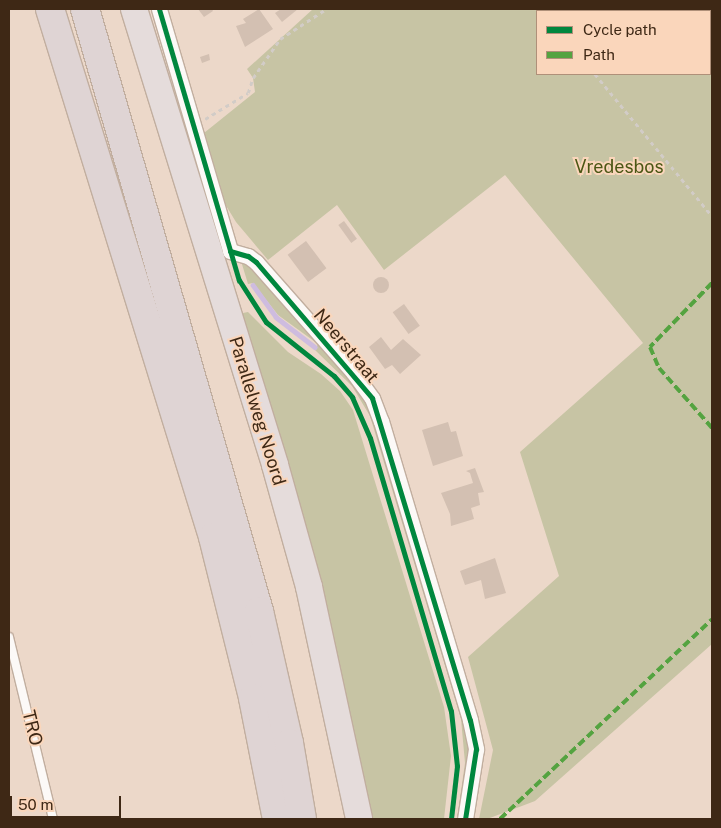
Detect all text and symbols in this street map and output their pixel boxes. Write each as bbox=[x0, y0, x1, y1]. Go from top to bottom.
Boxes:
legend bbox=[536, 10, 711, 75]
text: Cycle path bbox=[583, 21, 657, 38]
text: Path bbox=[583, 46, 615, 63]
park label: Vredesbos bbox=[574, 156, 664, 178]
street label: Neerstraat bbox=[309, 305, 383, 387]
street label: Parallelweg Noord bbox=[224, 334, 290, 488]
street label: TRO bbox=[17, 708, 47, 748]
scale bar bbox=[12, 786, 124, 818]
text: 50 m bbox=[18, 796, 53, 813]

